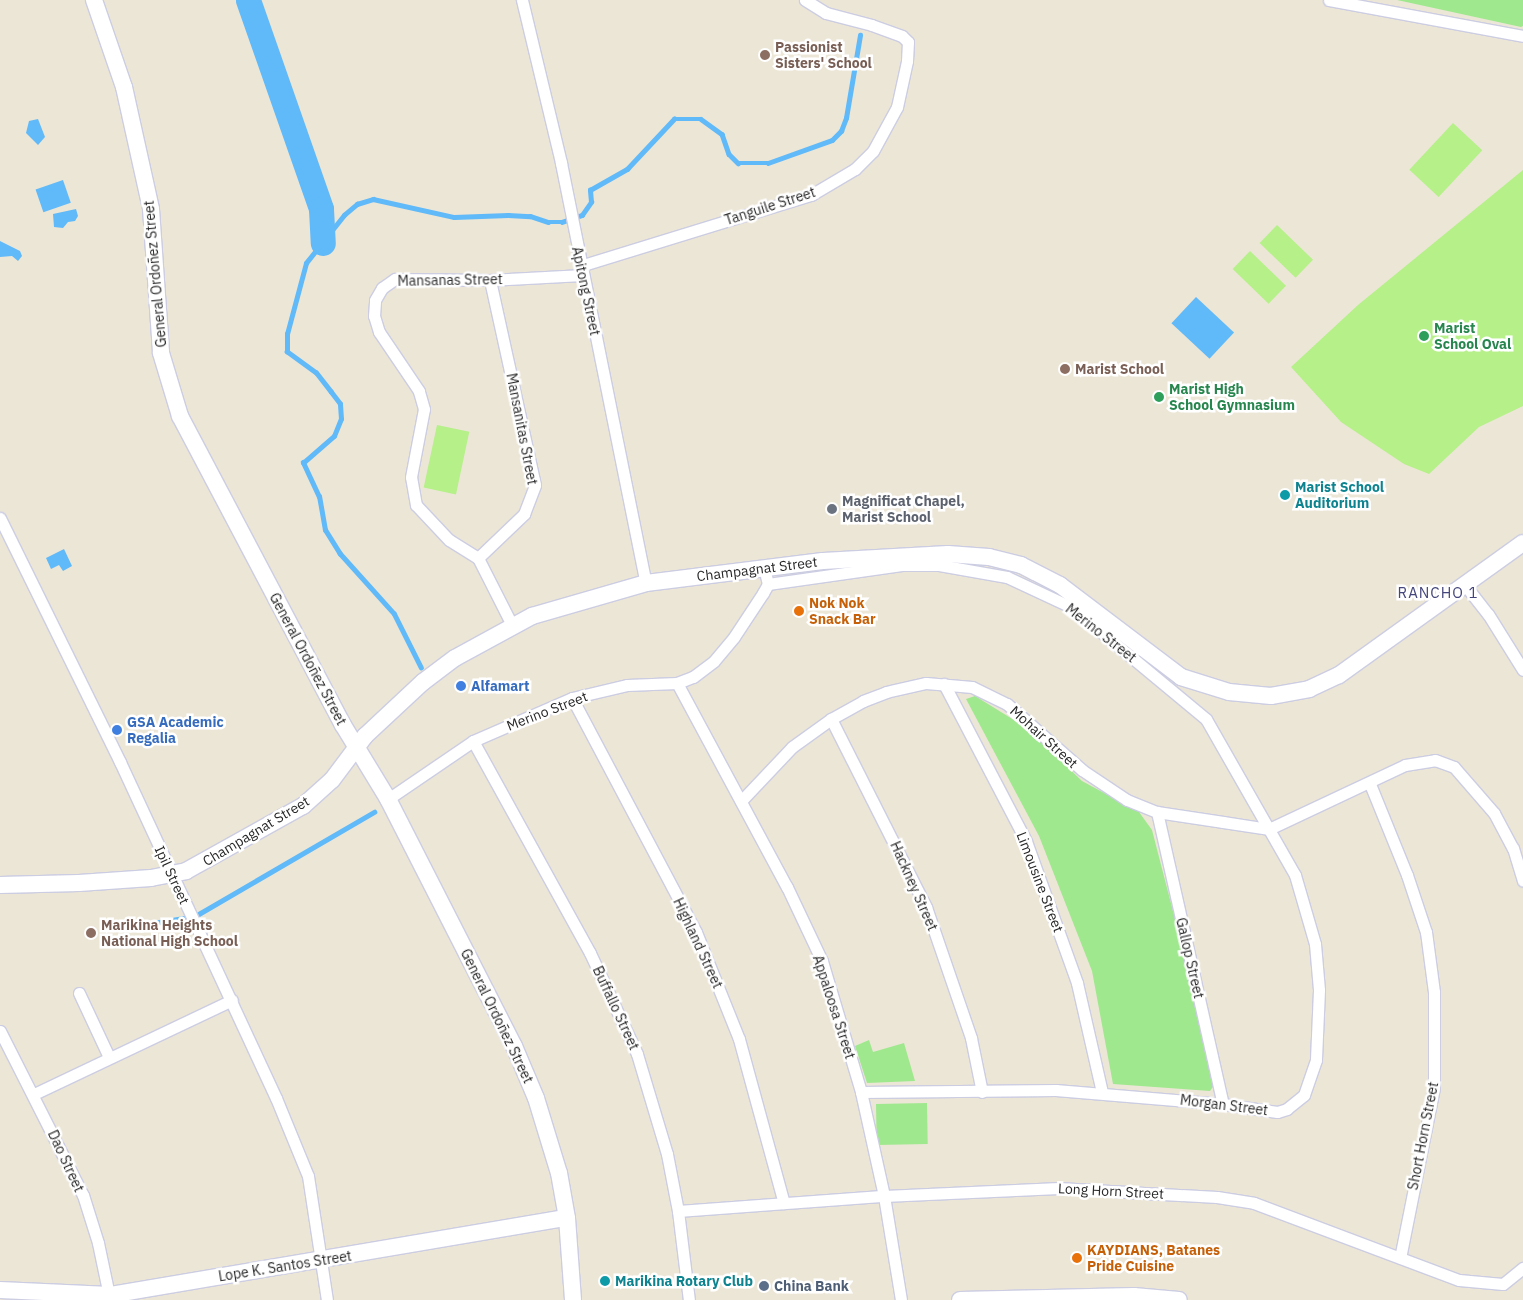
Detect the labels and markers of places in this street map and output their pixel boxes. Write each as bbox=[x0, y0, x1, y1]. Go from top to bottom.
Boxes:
place label: Passionist Sisters' School bbox=[775, 39, 872, 72]
marker: Passionist Sisters' School bbox=[759, 49, 771, 61]
place label: Marist School Oval bbox=[1434, 320, 1511, 352]
marker: Marist School Oval bbox=[1418, 330, 1430, 342]
place label: Marist School bbox=[1075, 361, 1164, 377]
marker: Marist School bbox=[1059, 363, 1071, 375]
place label: Marist High School Gymnasium bbox=[1169, 381, 1295, 414]
marker: Marist High School Gymnasium bbox=[1153, 391, 1165, 403]
place label: Marist School Auditorium bbox=[1295, 479, 1384, 512]
marker: Marist School Auditorium bbox=[1279, 489, 1291, 501]
place label: Magnificat Chapel, Marist School bbox=[842, 493, 965, 526]
marker: Magnificat Chapel, Marist School bbox=[826, 503, 838, 515]
place label: Nok Nok Snack Bar bbox=[809, 595, 876, 628]
marker: Nok Nok Snack Bar bbox=[793, 605, 805, 617]
place label: Alfamart bbox=[471, 678, 529, 694]
marker: Alfamart bbox=[455, 680, 467, 692]
place label: GSA Academic Regalia bbox=[127, 714, 224, 746]
marker: GSA Academic Regalia bbox=[111, 724, 123, 736]
place label: Marikina Heights National High School bbox=[101, 917, 238, 950]
marker: Marikina Heights National High School bbox=[85, 927, 97, 939]
place label: KAYDIANS, Batanes Pride Cuisine bbox=[1087, 1242, 1220, 1274]
marker: KAYDIANS, Batanes Pride Cuisine bbox=[1071, 1252, 1083, 1264]
place label: Marikina Rotary Club bbox=[615, 1273, 753, 1289]
marker: Marikina Rotary Club bbox=[599, 1275, 611, 1287]
place label: China Bank bbox=[774, 1278, 849, 1294]
marker: China Bank bbox=[758, 1280, 770, 1292]

